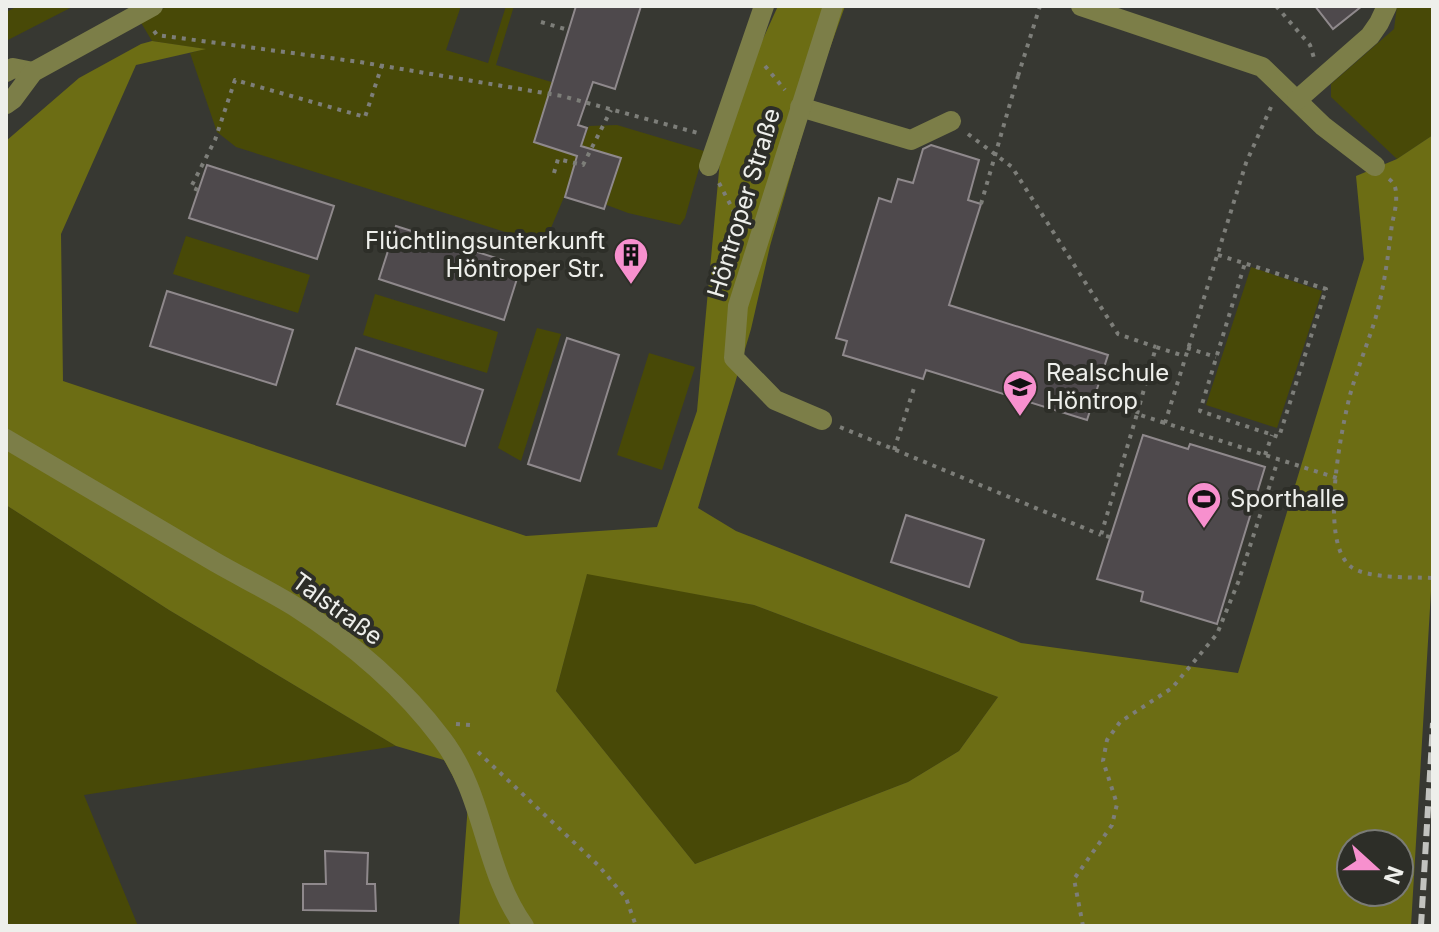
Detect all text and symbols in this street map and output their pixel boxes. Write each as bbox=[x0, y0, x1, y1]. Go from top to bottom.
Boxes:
street label: Höntroper Straße bbox=[701, 105, 786, 301]
place label: Flüchtlingsunterkunft Höntroper Str. bbox=[365, 226, 605, 283]
building icon: Flüchtlingsunterkunft Höntroper Str. bbox=[612, 236, 650, 286]
place label: Realschule Höntrop bbox=[1046, 358, 1169, 415]
school or university icon: Realschule Höntrop bbox=[1001, 368, 1039, 418]
sports icon: Sporthalle bbox=[1185, 480, 1223, 530]
place label: Sporthalle bbox=[1230, 484, 1345, 513]
street label: Talstraße bbox=[286, 566, 388, 651]
north arrow bbox=[1335, 828, 1415, 908]
text: N bbox=[1379, 863, 1409, 888]

